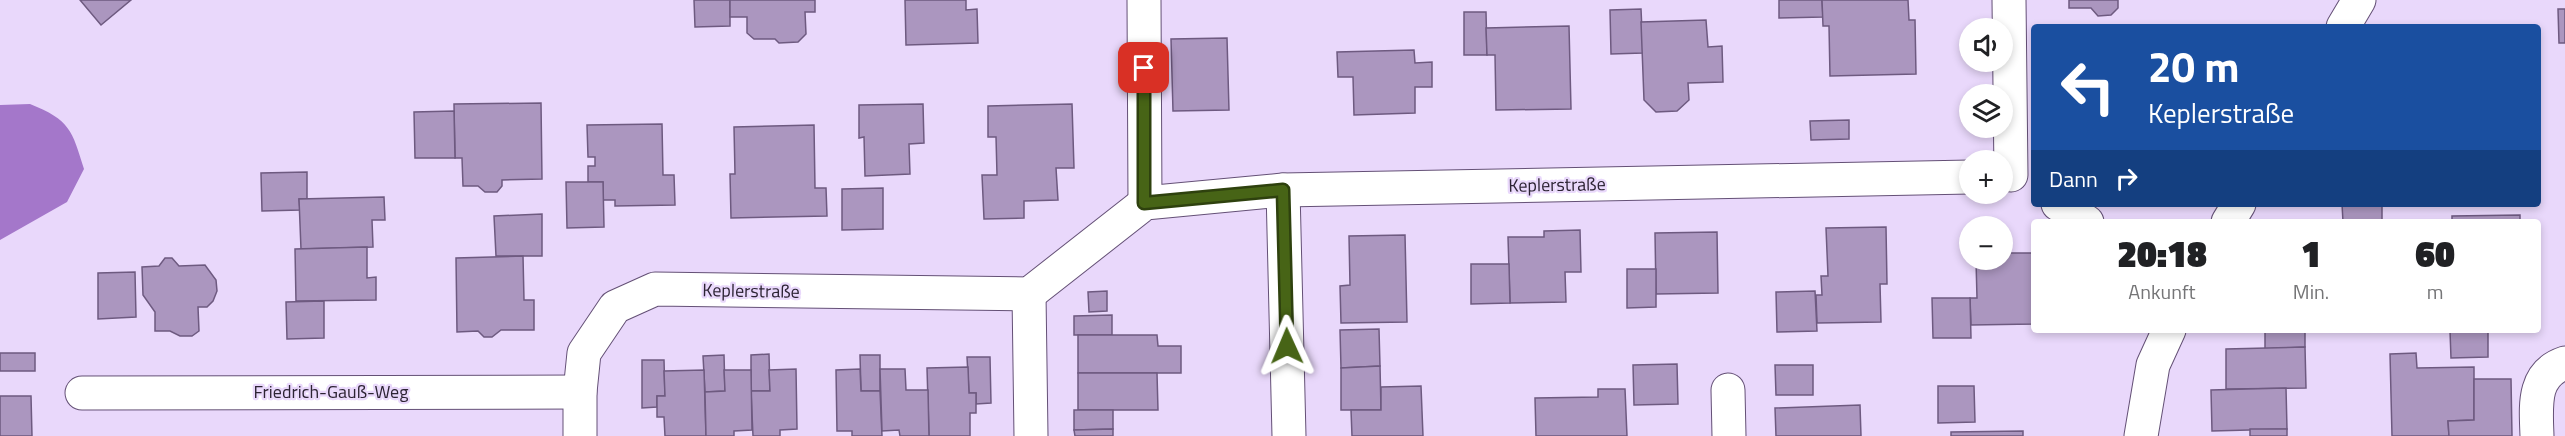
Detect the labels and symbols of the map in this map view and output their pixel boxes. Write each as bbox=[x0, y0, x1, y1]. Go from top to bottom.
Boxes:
pin bbox=[1118, 42, 1169, 93]
street label: Keplerstraße bbox=[1508, 170, 1606, 199]
street label: Keplerstraße bbox=[702, 276, 800, 305]
position arrow bbox=[1255, 314, 1319, 378]
street label: Friedrich-Gauß-Weg bbox=[254, 378, 408, 405]

